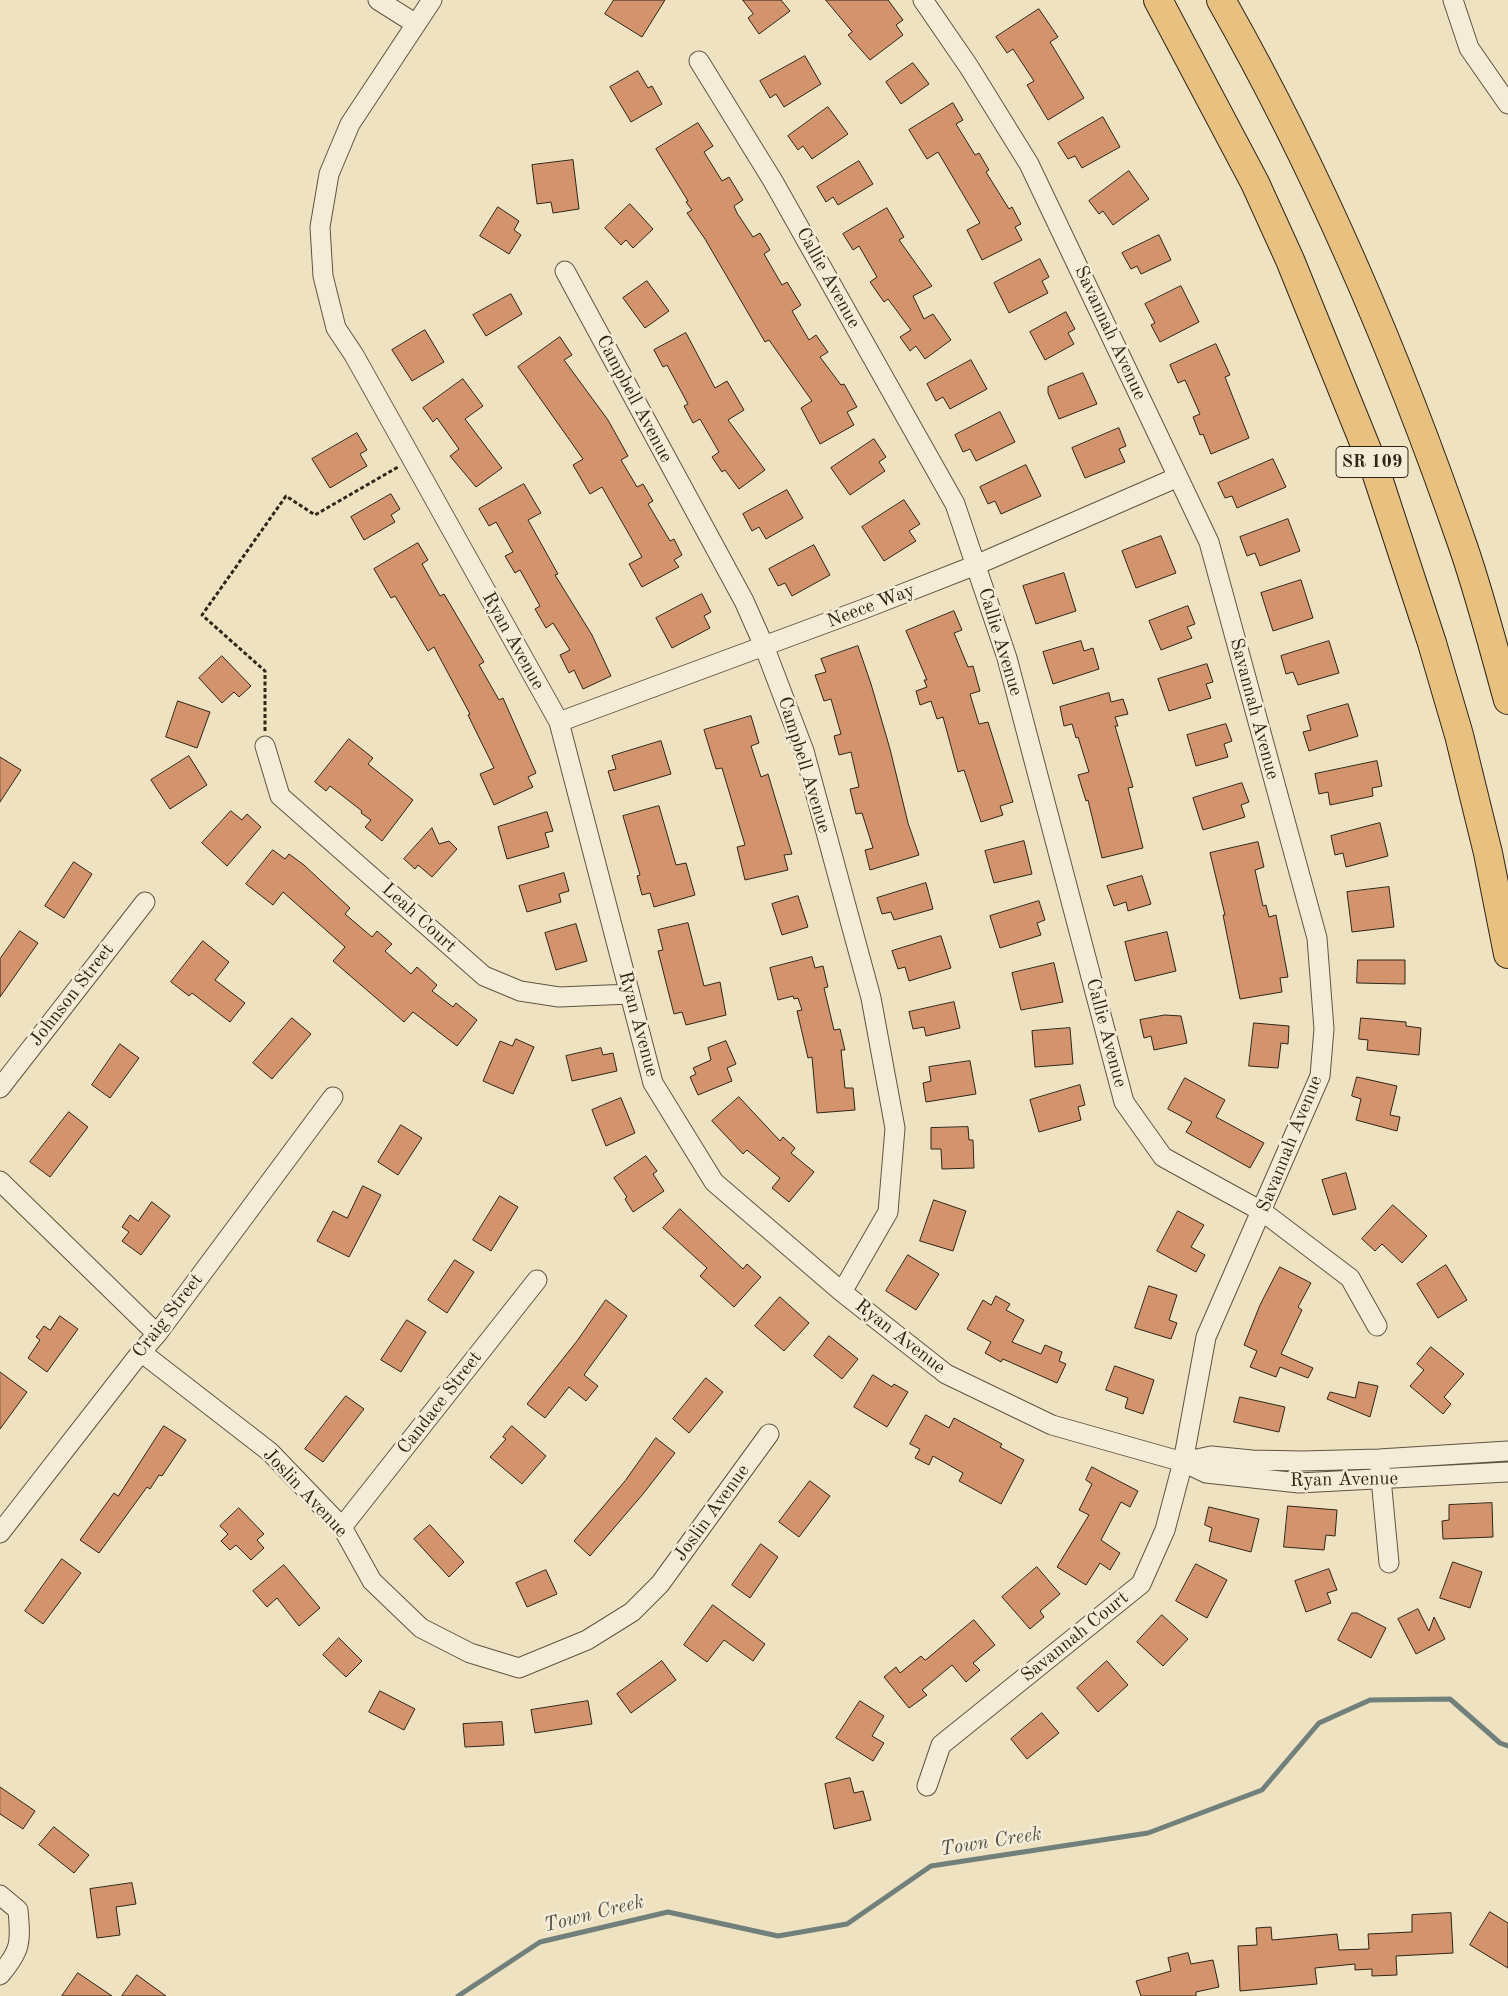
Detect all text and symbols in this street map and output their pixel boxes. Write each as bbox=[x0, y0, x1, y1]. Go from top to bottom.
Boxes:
street label: Callie Avenue bbox=[791, 224, 865, 332]
street label: Savannah Avenue bbox=[1069, 262, 1151, 404]
street label: Campbell Avenue bbox=[591, 331, 677, 467]
road number: SR 109 bbox=[1336, 447, 1408, 478]
street label: Neece Way bbox=[824, 579, 918, 633]
street label: Callie Avenue bbox=[973, 585, 1027, 699]
street label: Ryan Avenue bbox=[477, 588, 549, 694]
street label: Savannah Avenue bbox=[1224, 636, 1284, 782]
street label: Campbell Avenue bbox=[772, 694, 836, 836]
street label: Leah Court bbox=[377, 878, 461, 958]
street label: Johnson Street bbox=[25, 939, 119, 1051]
street label: Ryan Avenue bbox=[613, 969, 663, 1079]
street label: Callie Avenue bbox=[1081, 976, 1131, 1090]
street label: Savannah Avenue bbox=[1252, 1072, 1328, 1216]
street label: Craig Street bbox=[128, 1269, 208, 1363]
street label: Ryan Avenue bbox=[850, 1295, 950, 1379]
street label: Candace Street bbox=[393, 1347, 487, 1459]
street label: Joslin Avenue bbox=[258, 1443, 352, 1543]
street label: Joslin Avenue bbox=[669, 1460, 755, 1566]
street label: Ryan Avenue bbox=[1290, 1468, 1398, 1492]
street label: Savannah Court bbox=[1017, 1587, 1133, 1687]
water label: Town Creek bbox=[938, 1822, 1044, 1862]
water label: Town Creek bbox=[541, 1890, 647, 1938]

